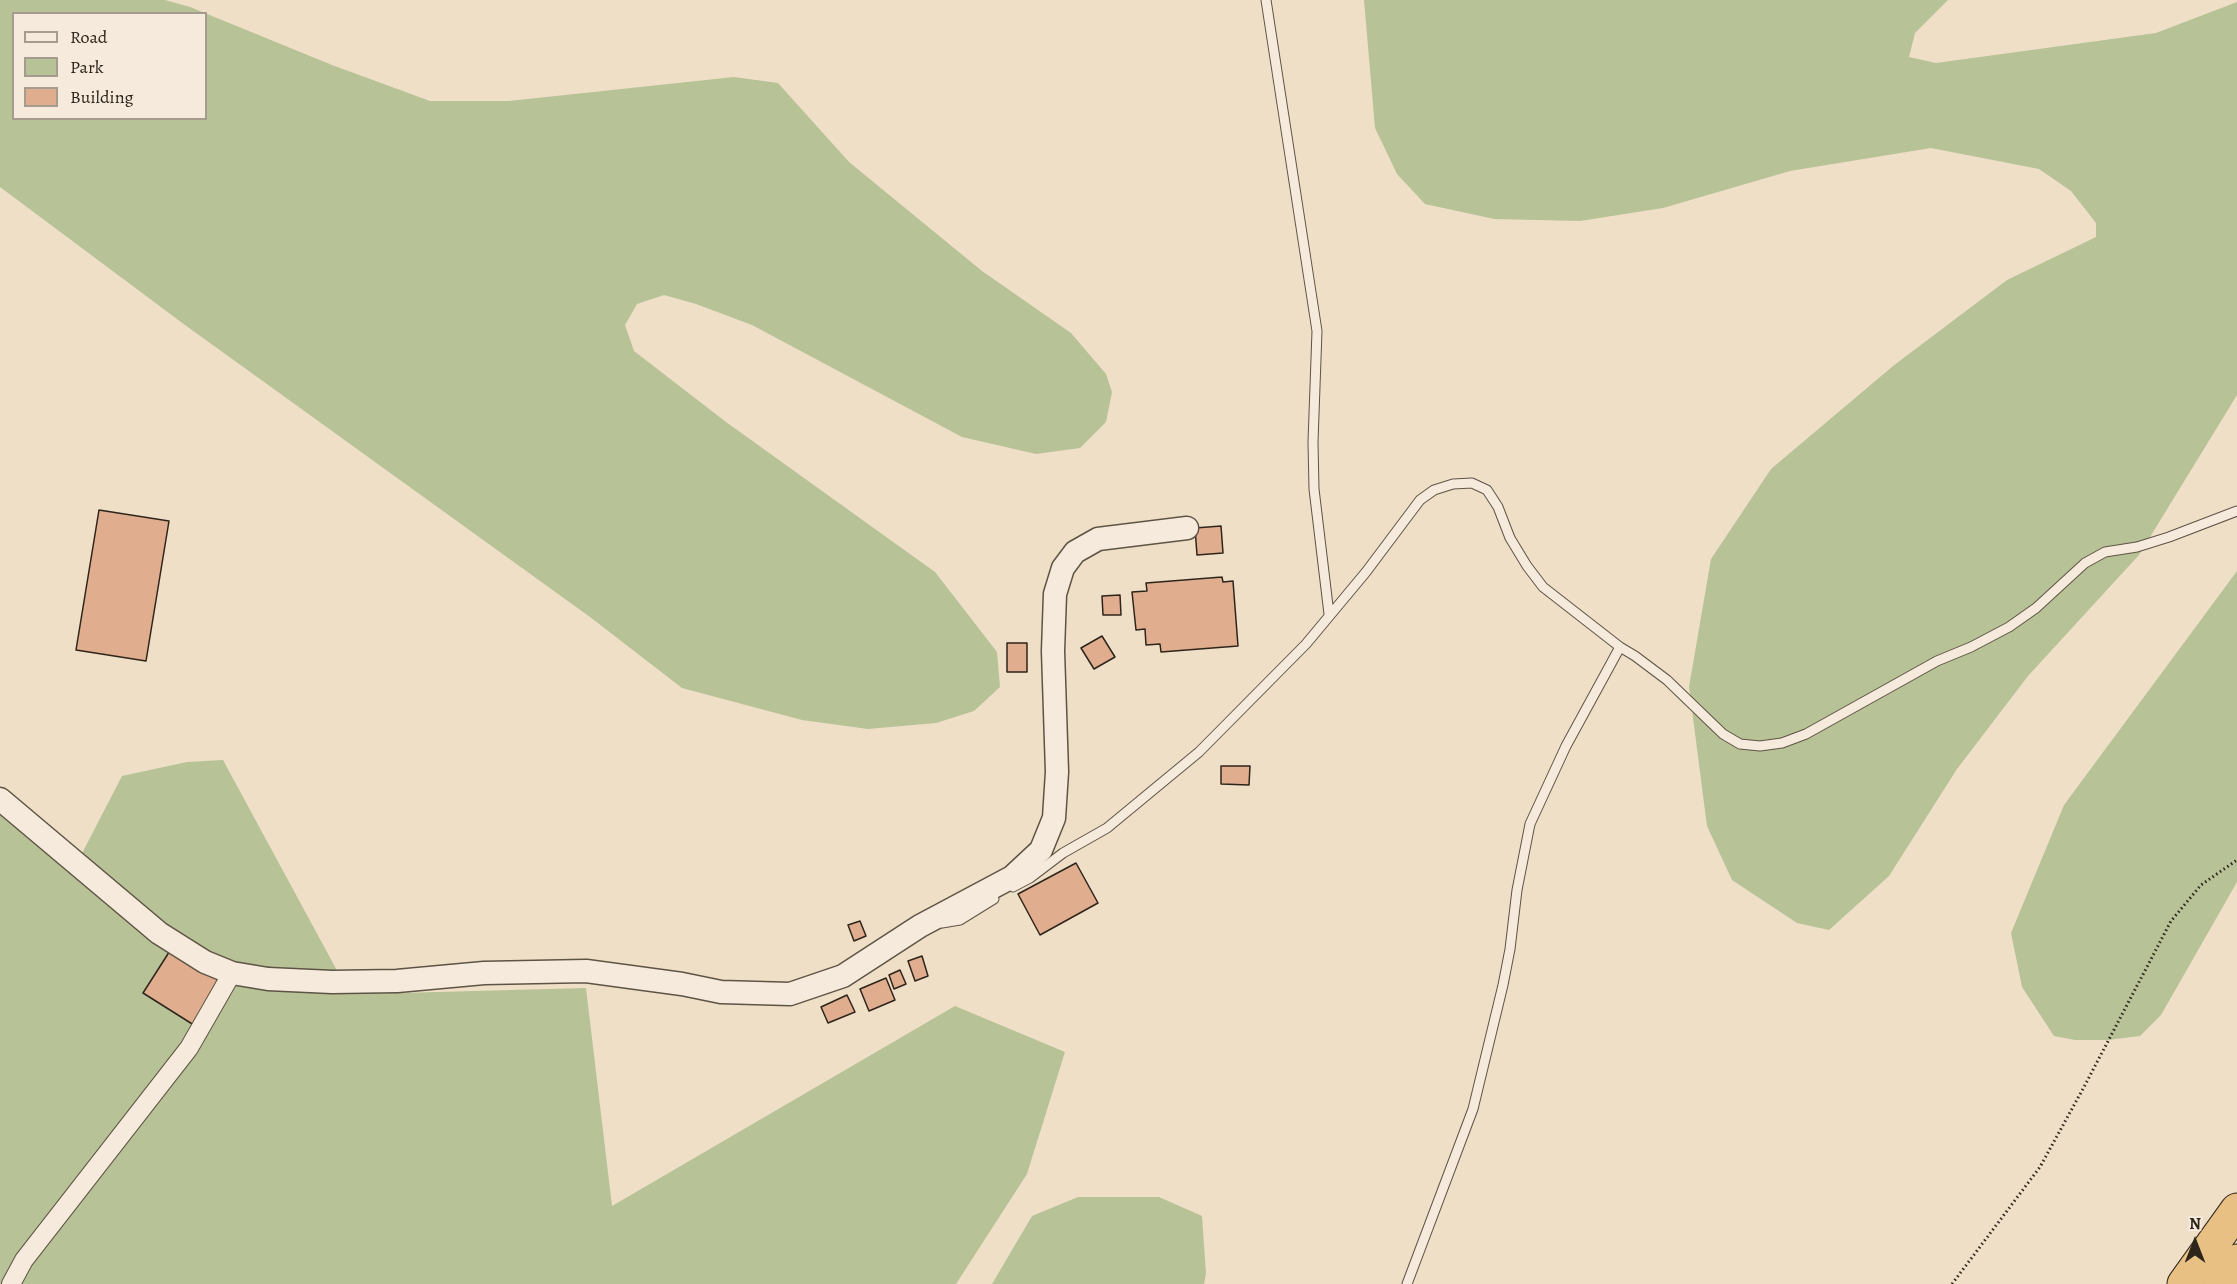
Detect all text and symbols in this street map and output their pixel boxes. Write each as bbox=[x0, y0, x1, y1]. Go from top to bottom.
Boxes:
legend bbox=[12, 12, 207, 120]
text: Road bbox=[70, 25, 107, 49]
text: Park bbox=[70, 55, 104, 79]
text: Building bbox=[70, 85, 134, 109]
north arrow bbox=[2165, 1212, 2225, 1272]
text: N bbox=[2189, 1213, 2201, 1235]

